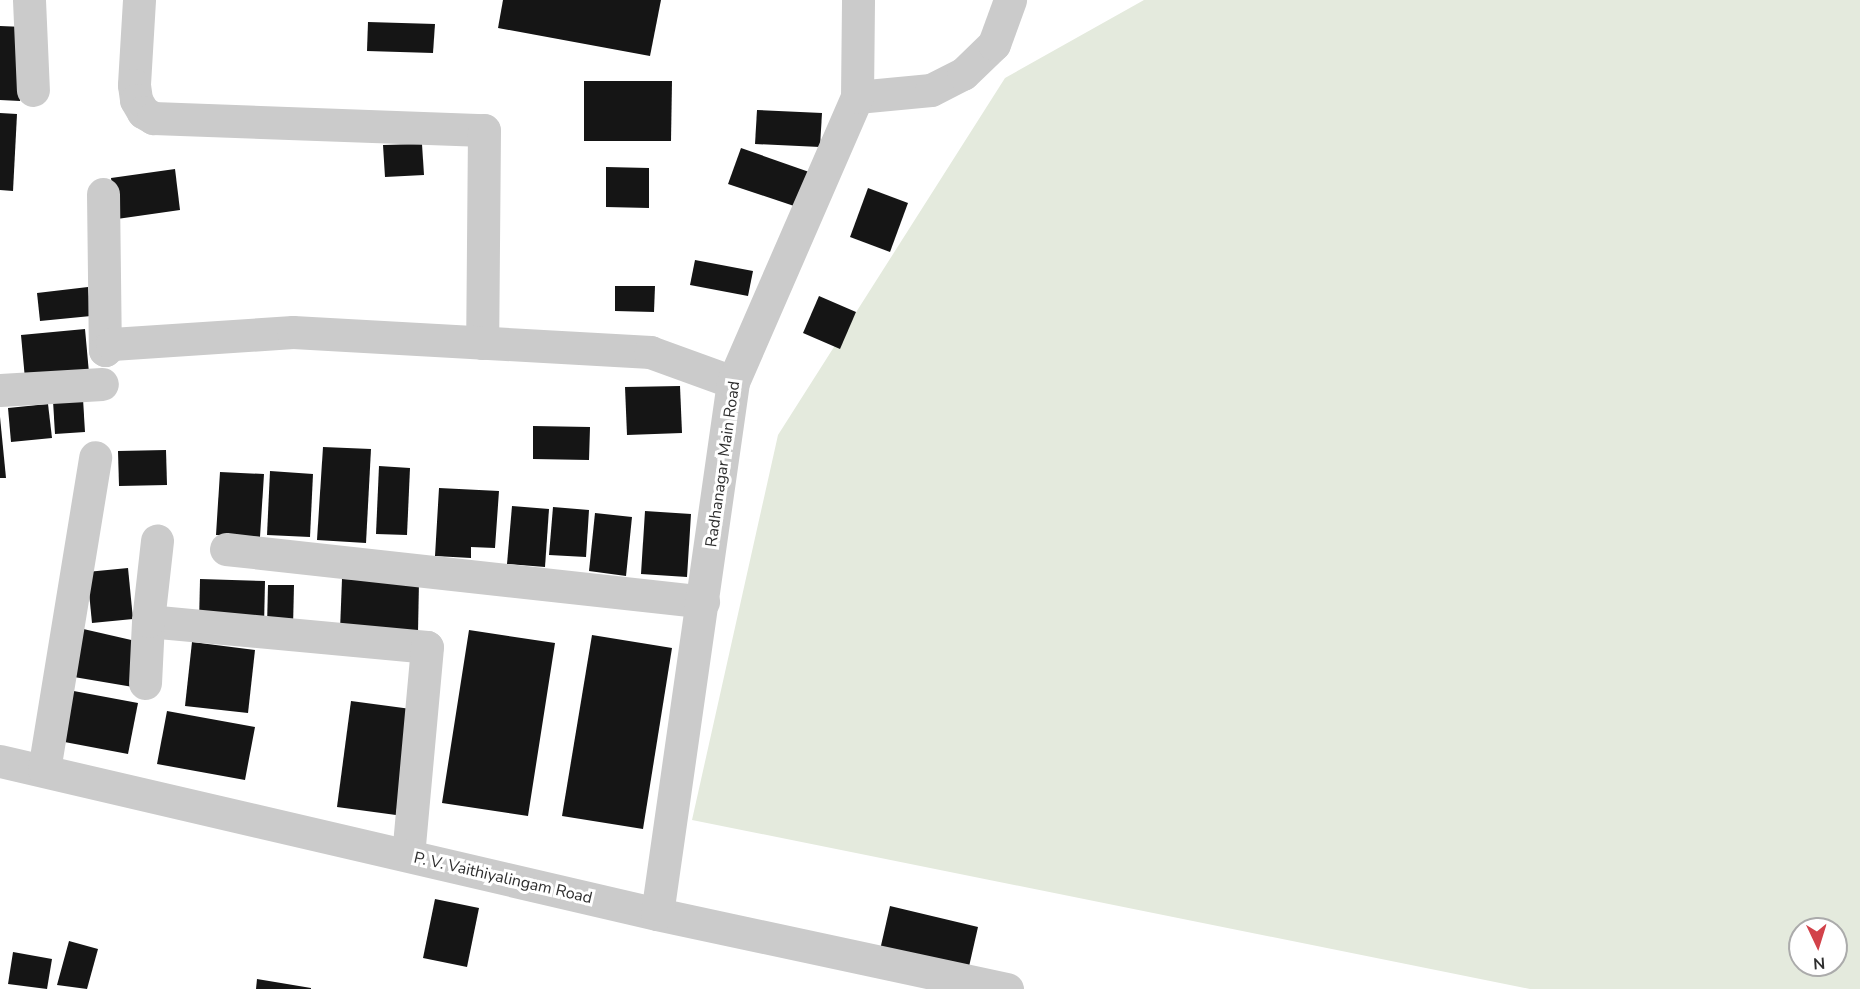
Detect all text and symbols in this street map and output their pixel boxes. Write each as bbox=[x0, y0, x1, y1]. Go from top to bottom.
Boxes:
street label: Radhanagar Main Road bbox=[702, 380, 744, 548]
street label: P. V. Vaithiyalingam Road bbox=[412, 848, 594, 908]
north arrow bbox=[1788, 917, 1848, 977]
text: N bbox=[1812, 952, 1826, 974]

